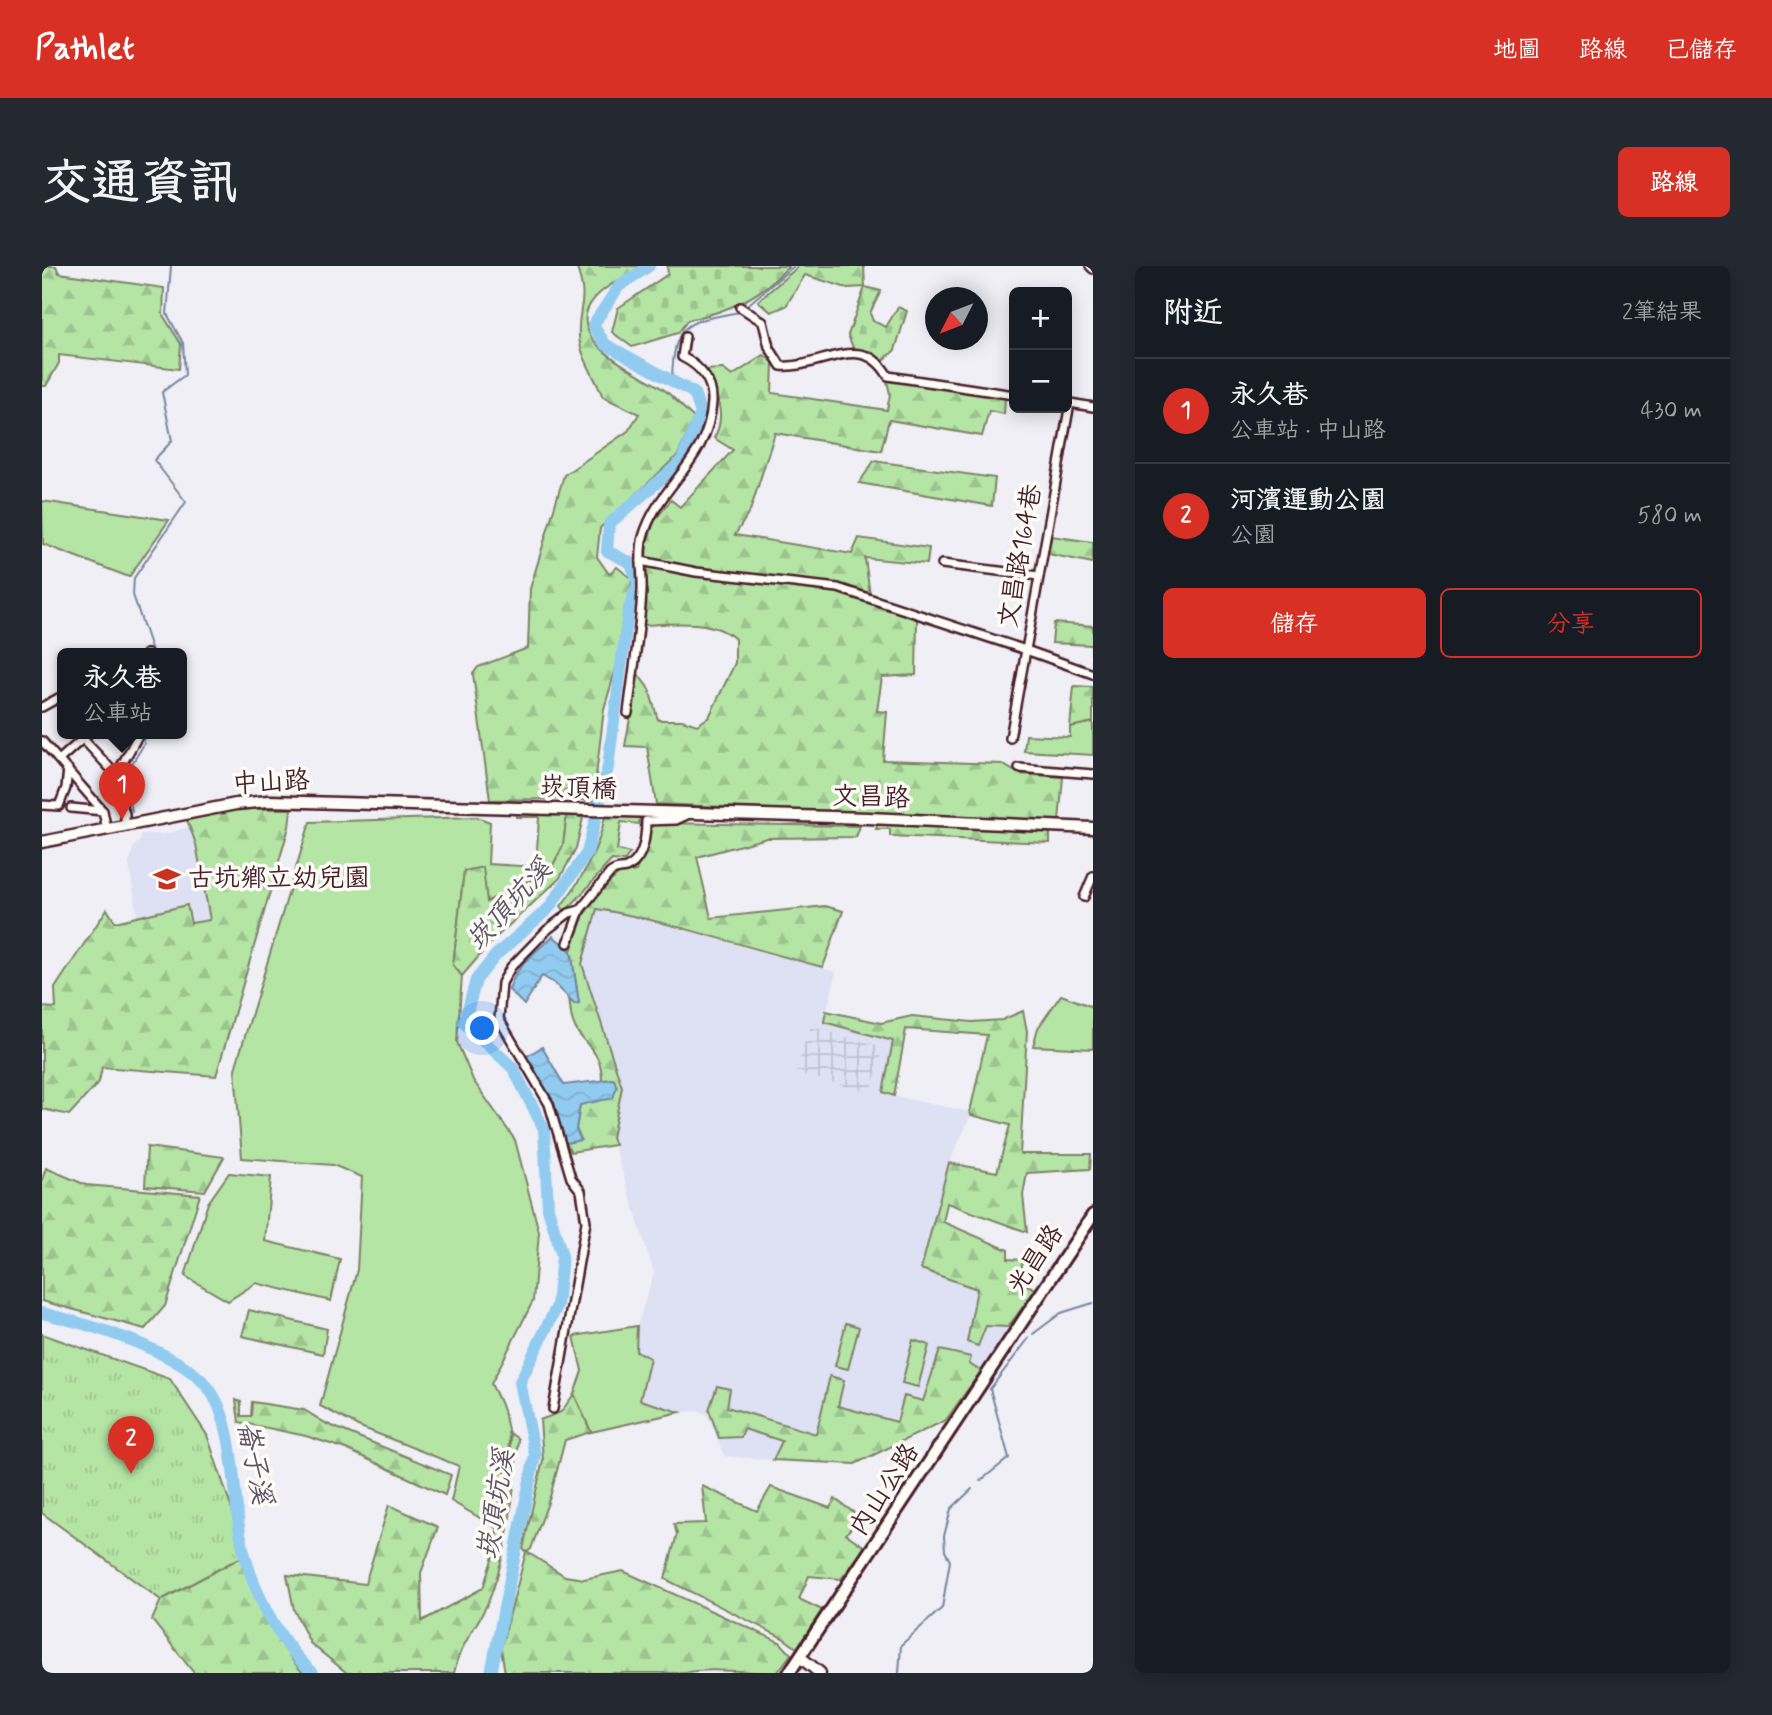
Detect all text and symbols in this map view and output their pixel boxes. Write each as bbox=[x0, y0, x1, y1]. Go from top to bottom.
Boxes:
text: Pathlet bbox=[35, 27, 135, 71]
text: 地圖 bbox=[1493, 35, 1541, 66]
text: 路線 bbox=[1579, 35, 1627, 66]
text: 已儲存 bbox=[1665, 35, 1737, 66]
button: 路線 bbox=[1618, 147, 1730, 217]
text: 交通資訊 bbox=[42, 152, 238, 217]
north arrow bbox=[925, 287, 988, 350]
map controls bbox=[1009, 287, 1072, 413]
button: + bbox=[1009, 287, 1072, 350]
text: 附近 bbox=[1163, 294, 1223, 333]
text: 2筆結果 bbox=[1622, 298, 1702, 328]
button: − bbox=[1009, 350, 1072, 413]
text: 永久巷 bbox=[1230, 379, 1308, 413]
text: 1 bbox=[1181, 396, 1191, 426]
text: 430 m bbox=[1641, 396, 1702, 426]
text: 公車站 · 中山路 bbox=[1230, 416, 1386, 446]
street label: 文昌路164巷 bbox=[992, 481, 1050, 631]
text: 河濱運動公園 bbox=[1230, 484, 1386, 518]
text: 2 bbox=[1180, 501, 1192, 531]
text: 580 m bbox=[1637, 501, 1702, 531]
text: 公園 bbox=[1230, 521, 1276, 551]
button: 儲存 bbox=[1163, 588, 1426, 658]
button: 分享 bbox=[1440, 588, 1702, 658]
popup bbox=[57, 648, 187, 739]
text: 永久巷 bbox=[83, 662, 161, 696]
text: 公車站 bbox=[83, 699, 152, 729]
pin: 1 bbox=[99, 762, 145, 820]
street label: 中山路 bbox=[231, 764, 311, 802]
street label: 崁頂橋 bbox=[538, 771, 618, 807]
street label: 文昌路 bbox=[831, 780, 911, 816]
water label: 崁頂坑溪 bbox=[459, 851, 563, 960]
place label: 古坑鄉立幼兒園 bbox=[188, 862, 370, 896]
school or university icon: 古坑鄉立幼兒園 bbox=[152, 864, 182, 894]
your location bbox=[465, 1011, 499, 1045]
street label: 光昌路 bbox=[1000, 1218, 1072, 1302]
pin: 2 bbox=[108, 1416, 154, 1474]
water label: 崙子溪 bbox=[228, 1418, 281, 1510]
street label: 內山公路 bbox=[842, 1437, 928, 1543]
water label: 崁頂坑溪 bbox=[470, 1445, 524, 1563]

